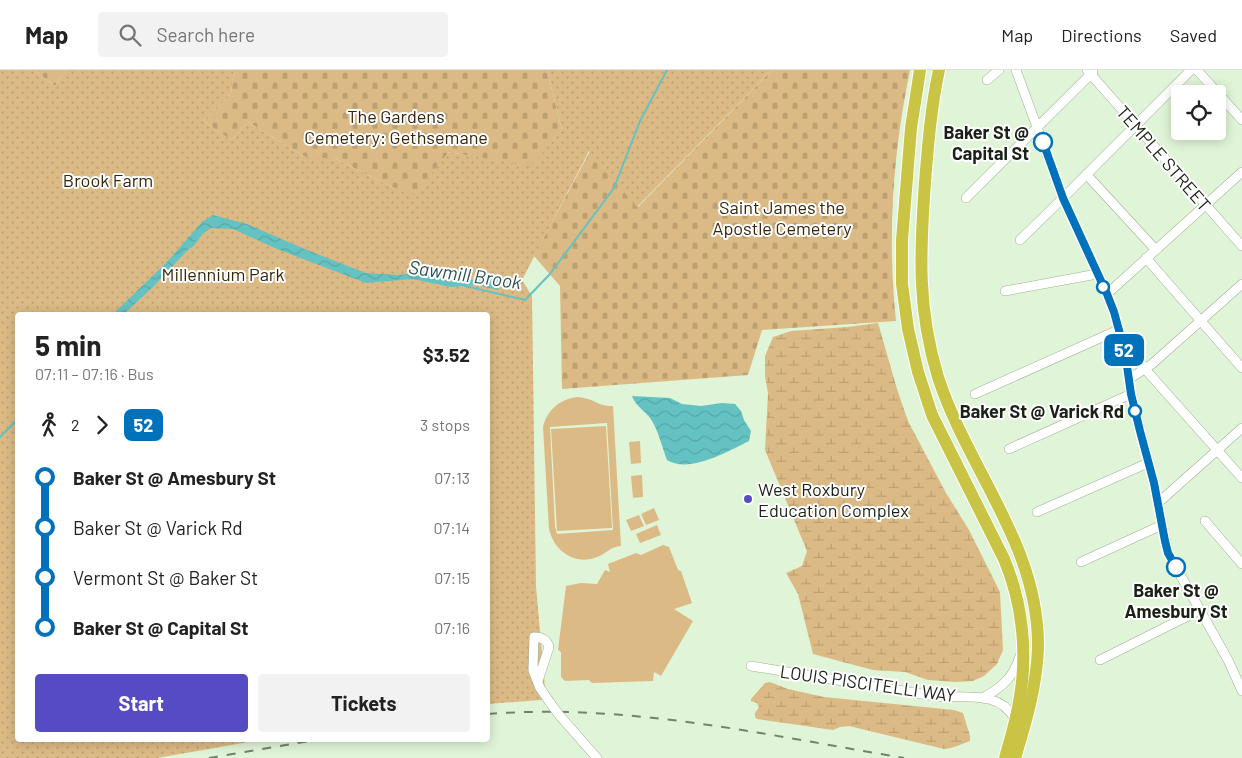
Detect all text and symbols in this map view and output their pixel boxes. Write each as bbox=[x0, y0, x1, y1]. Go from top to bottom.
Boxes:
search box bbox=[98, 12, 448, 57]
text: Map bbox=[25, 20, 68, 49]
icon: search bbox=[116, 21, 144, 49]
text: Search here bbox=[156, 23, 255, 46]
text: Map bbox=[1001, 24, 1033, 46]
text: Directions bbox=[1061, 24, 1142, 46]
text: Saved bbox=[1170, 24, 1217, 46]
map controls bbox=[1171, 85, 1226, 140]
button: locate bbox=[1171, 85, 1226, 140]
street label: TEMPLE STREET bbox=[1112, 101, 1216, 215]
park label: The Gardens Cemetery: Gethsemane bbox=[304, 105, 488, 148]
place label: Baker St @ Capital St bbox=[943, 121, 1029, 164]
marker: Baker St @ Capital St bbox=[1033, 132, 1053, 152]
park label: Brook Farm bbox=[63, 169, 153, 191]
park label: Saint James the Apostle Cemetery bbox=[712, 196, 852, 239]
water label: Sawmill Brook bbox=[407, 255, 524, 293]
park label: Millennium Park bbox=[162, 263, 284, 285]
unlabelled marker bbox=[1096, 280, 1110, 294]
text: 5 min bbox=[35, 328, 102, 362]
line badge: 52 bbox=[1102, 334, 1146, 366]
text: 52 bbox=[1114, 339, 1134, 361]
text: $3.52 bbox=[423, 343, 470, 366]
text: 07:11 – 07:16 · Bus bbox=[35, 364, 154, 383]
place label: Baker St @ Varick Rd bbox=[960, 400, 1124, 422]
marker: Baker St @ Varick Rd bbox=[1128, 404, 1142, 418]
icon: walk bbox=[35, 411, 63, 439]
icon: forward bbox=[88, 411, 116, 439]
text: 52 bbox=[134, 414, 153, 436]
text: 2 bbox=[71, 415, 80, 434]
text: 3 stops bbox=[420, 415, 470, 434]
text: Baker St @ Amesbury St bbox=[73, 466, 276, 489]
text: 07:13 bbox=[434, 468, 470, 487]
place label: West Roxbury Education Complex bbox=[758, 478, 909, 521]
marker: West Roxbury Education Complex bbox=[742, 493, 754, 505]
text: Baker St @ Varick Rd bbox=[73, 516, 243, 539]
text: 07:14 bbox=[434, 518, 470, 537]
marker: Baker St @ Amesbury St bbox=[1166, 557, 1186, 577]
text: Vermont St @ Baker St bbox=[73, 566, 258, 589]
text: 07:15 bbox=[434, 568, 470, 587]
place label: Baker St @ Amesbury St bbox=[1124, 579, 1228, 622]
text: Baker St @ Capital St bbox=[73, 616, 249, 639]
text: 07:16 bbox=[434, 618, 470, 637]
street label: LOUIS PISCITELLI WAY bbox=[779, 660, 957, 706]
button: Start bbox=[35, 674, 248, 732]
button: Tickets bbox=[258, 674, 470, 732]

